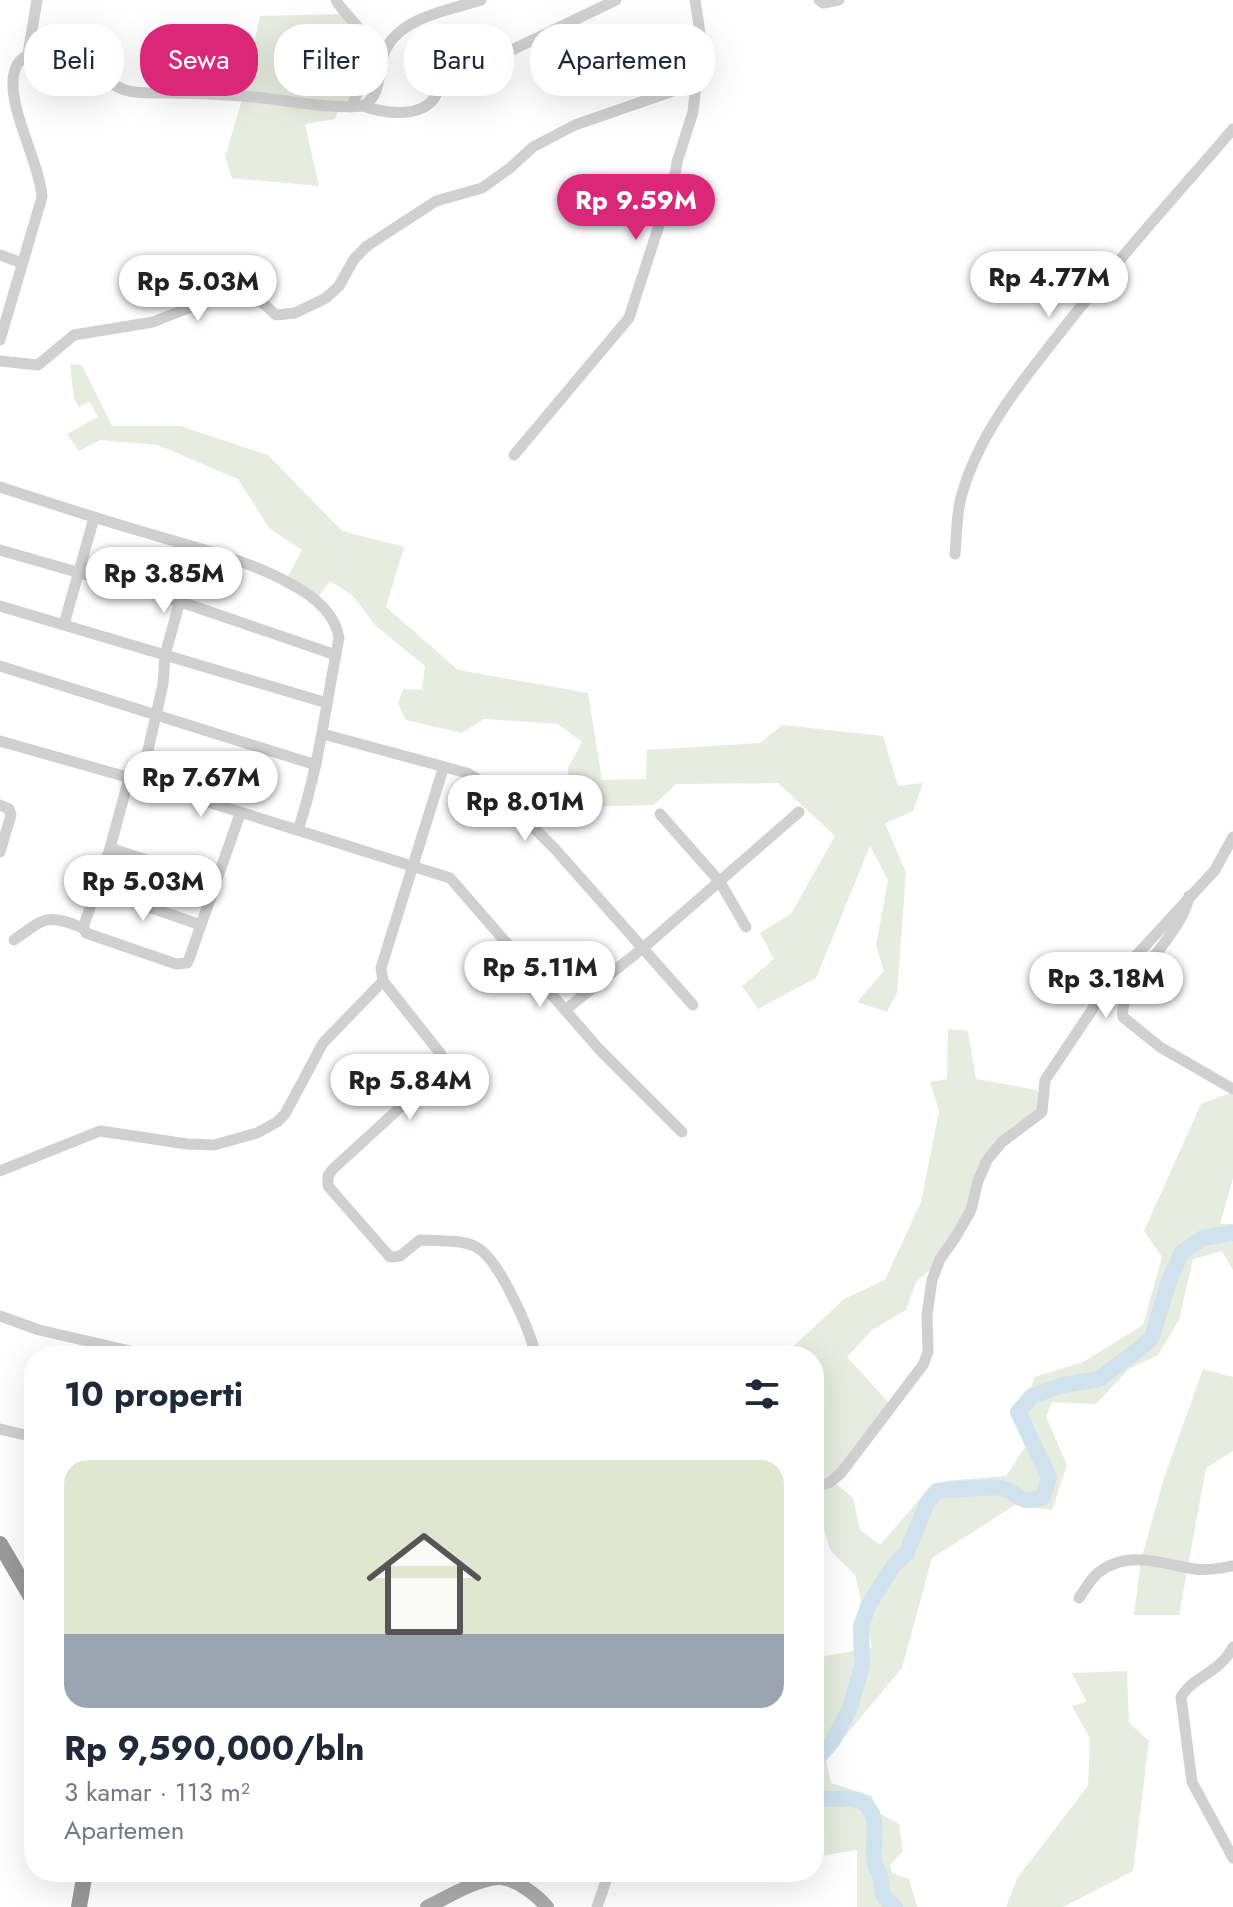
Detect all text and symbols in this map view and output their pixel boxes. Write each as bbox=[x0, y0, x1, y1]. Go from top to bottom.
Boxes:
chip: Beli bbox=[24, 24, 124, 96]
chip: Sewa bbox=[140, 24, 258, 96]
chip: Filter bbox=[274, 24, 388, 96]
chip: Baru bbox=[404, 24, 514, 96]
chip: Apartemen bbox=[530, 24, 715, 96]
pin: Rp 9.59M bbox=[553, 174, 719, 242]
text: Rp 9.59M bbox=[575, 181, 697, 219]
pin: Rp 4.77M bbox=[966, 251, 1132, 319]
pin: Rp 5.03M bbox=[115, 255, 281, 323]
text: Rp 4.77M bbox=[988, 258, 1110, 296]
text: Rp 5.03M bbox=[137, 262, 259, 300]
pin: Rp 3.85M bbox=[81, 547, 247, 615]
text: Rp 3.85M bbox=[103, 554, 225, 592]
pin: Rp 7.67M bbox=[118, 751, 284, 819]
text: Rp 7.67M bbox=[142, 758, 260, 796]
pin: Rp 8.01M bbox=[442, 775, 608, 843]
text: Rp 8.01M bbox=[466, 782, 584, 820]
pin: Rp 5.03M bbox=[60, 855, 226, 923]
text: Rp 5.03M bbox=[82, 862, 204, 900]
pin: Rp 5.11M bbox=[457, 941, 623, 1009]
text: Rp 5.11M bbox=[482, 948, 598, 986]
pin: Rp 3.18M bbox=[1023, 952, 1189, 1020]
text: Rp 3.18M bbox=[1047, 959, 1165, 997]
pin: Rp 5.84M bbox=[327, 1054, 493, 1122]
text: Rp 5.84M bbox=[348, 1061, 472, 1099]
text: 10 properti bbox=[64, 1370, 243, 1419]
icon: filters bbox=[740, 1372, 784, 1416]
icon: home bbox=[352, 1512, 496, 1656]
text: Rp 9,590,000/bln bbox=[64, 1724, 365, 1773]
text: 3 kamar · 113 m² bbox=[64, 1773, 250, 1811]
text: Apartemen bbox=[64, 1811, 184, 1849]

